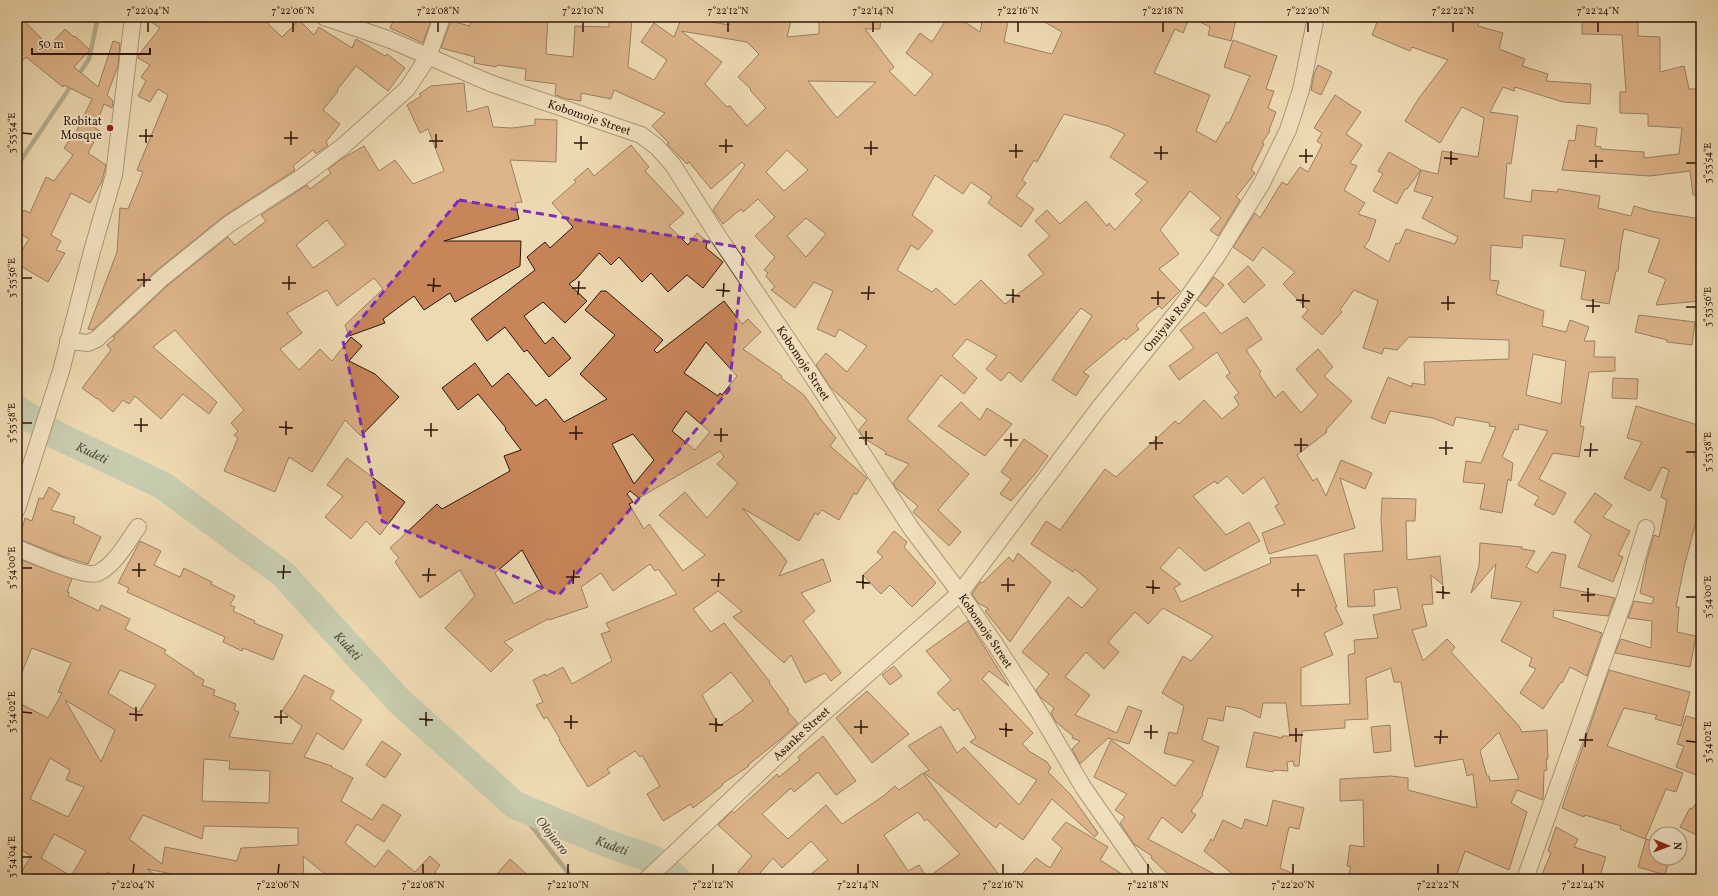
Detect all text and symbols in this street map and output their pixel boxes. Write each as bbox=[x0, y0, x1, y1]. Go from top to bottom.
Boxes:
text: 7°22'04"N bbox=[126, 4, 170, 18]
text: 7°22'06"N bbox=[272, 4, 315, 18]
text: 7°22'08"N bbox=[417, 4, 460, 18]
text: 7°22'10"N bbox=[562, 4, 604, 18]
text: 7°22'12"N bbox=[708, 4, 749, 18]
text: 7°22'14"N bbox=[852, 4, 894, 18]
text: 7°22'16"N bbox=[998, 4, 1039, 18]
text: 7°22'18"N bbox=[1143, 4, 1184, 18]
text: 7°22'20"N bbox=[1287, 4, 1330, 18]
text: 7°22'22"N bbox=[1432, 4, 1475, 18]
text: 7°22'24"N bbox=[1577, 4, 1620, 18]
scale bar bbox=[32, 30, 150, 56]
text: 50 m bbox=[38, 37, 64, 53]
street label: Kobomoje Street bbox=[545, 96, 633, 140]
text: 3°53'54"E bbox=[5, 113, 19, 153]
place label: Robitat Mosque bbox=[61, 114, 102, 144]
marker: Robitat Mosque bbox=[105, 123, 115, 133]
text: 3°53'54"E bbox=[1701, 143, 1715, 183]
text: 3°53'56"E bbox=[5, 258, 19, 298]
text: 3°53'56"E bbox=[1701, 287, 1715, 327]
street label: Omiyale Road bbox=[1140, 288, 1199, 356]
street label: Kobomoje Street bbox=[772, 323, 833, 404]
text: 3°53'58"E bbox=[5, 403, 19, 443]
text: 3°53'58"E bbox=[1701, 432, 1715, 472]
water label: Kudeti bbox=[73, 439, 111, 470]
text: 3°54'00"E bbox=[5, 547, 19, 589]
text: 3°54'00"E bbox=[1701, 576, 1715, 618]
street label: Kobomoje Street bbox=[954, 591, 1016, 672]
water label: Kudeti bbox=[329, 628, 365, 666]
text: 3°54'02"E bbox=[5, 691, 19, 733]
street label: Asanke Street bbox=[770, 704, 834, 765]
text: 3°54'02"E bbox=[1701, 721, 1715, 763]
water label: Olojuoro bbox=[531, 813, 572, 859]
north arrow bbox=[1648, 826, 1688, 866]
water label: Kudeti bbox=[592, 833, 631, 861]
text: 3°54'04"E bbox=[5, 836, 19, 878]
text: N bbox=[1669, 842, 1684, 850]
text: 7°22'04"N bbox=[111, 878, 155, 892]
text: 7°22'06"N bbox=[257, 878, 300, 892]
text: 7°22'08"N bbox=[402, 878, 445, 892]
text: 7°22'10"N bbox=[547, 878, 589, 892]
text: 7°22'12"N bbox=[693, 878, 734, 892]
text: 7°22'14"N bbox=[837, 878, 879, 892]
text: 7°22'16"N bbox=[983, 878, 1024, 892]
text: 7°22'18"N bbox=[1128, 878, 1169, 892]
text: 7°22'20"N bbox=[1272, 878, 1315, 892]
text: 7°22'22"N bbox=[1417, 878, 1460, 892]
text: 7°22'24"N bbox=[1562, 878, 1605, 892]

